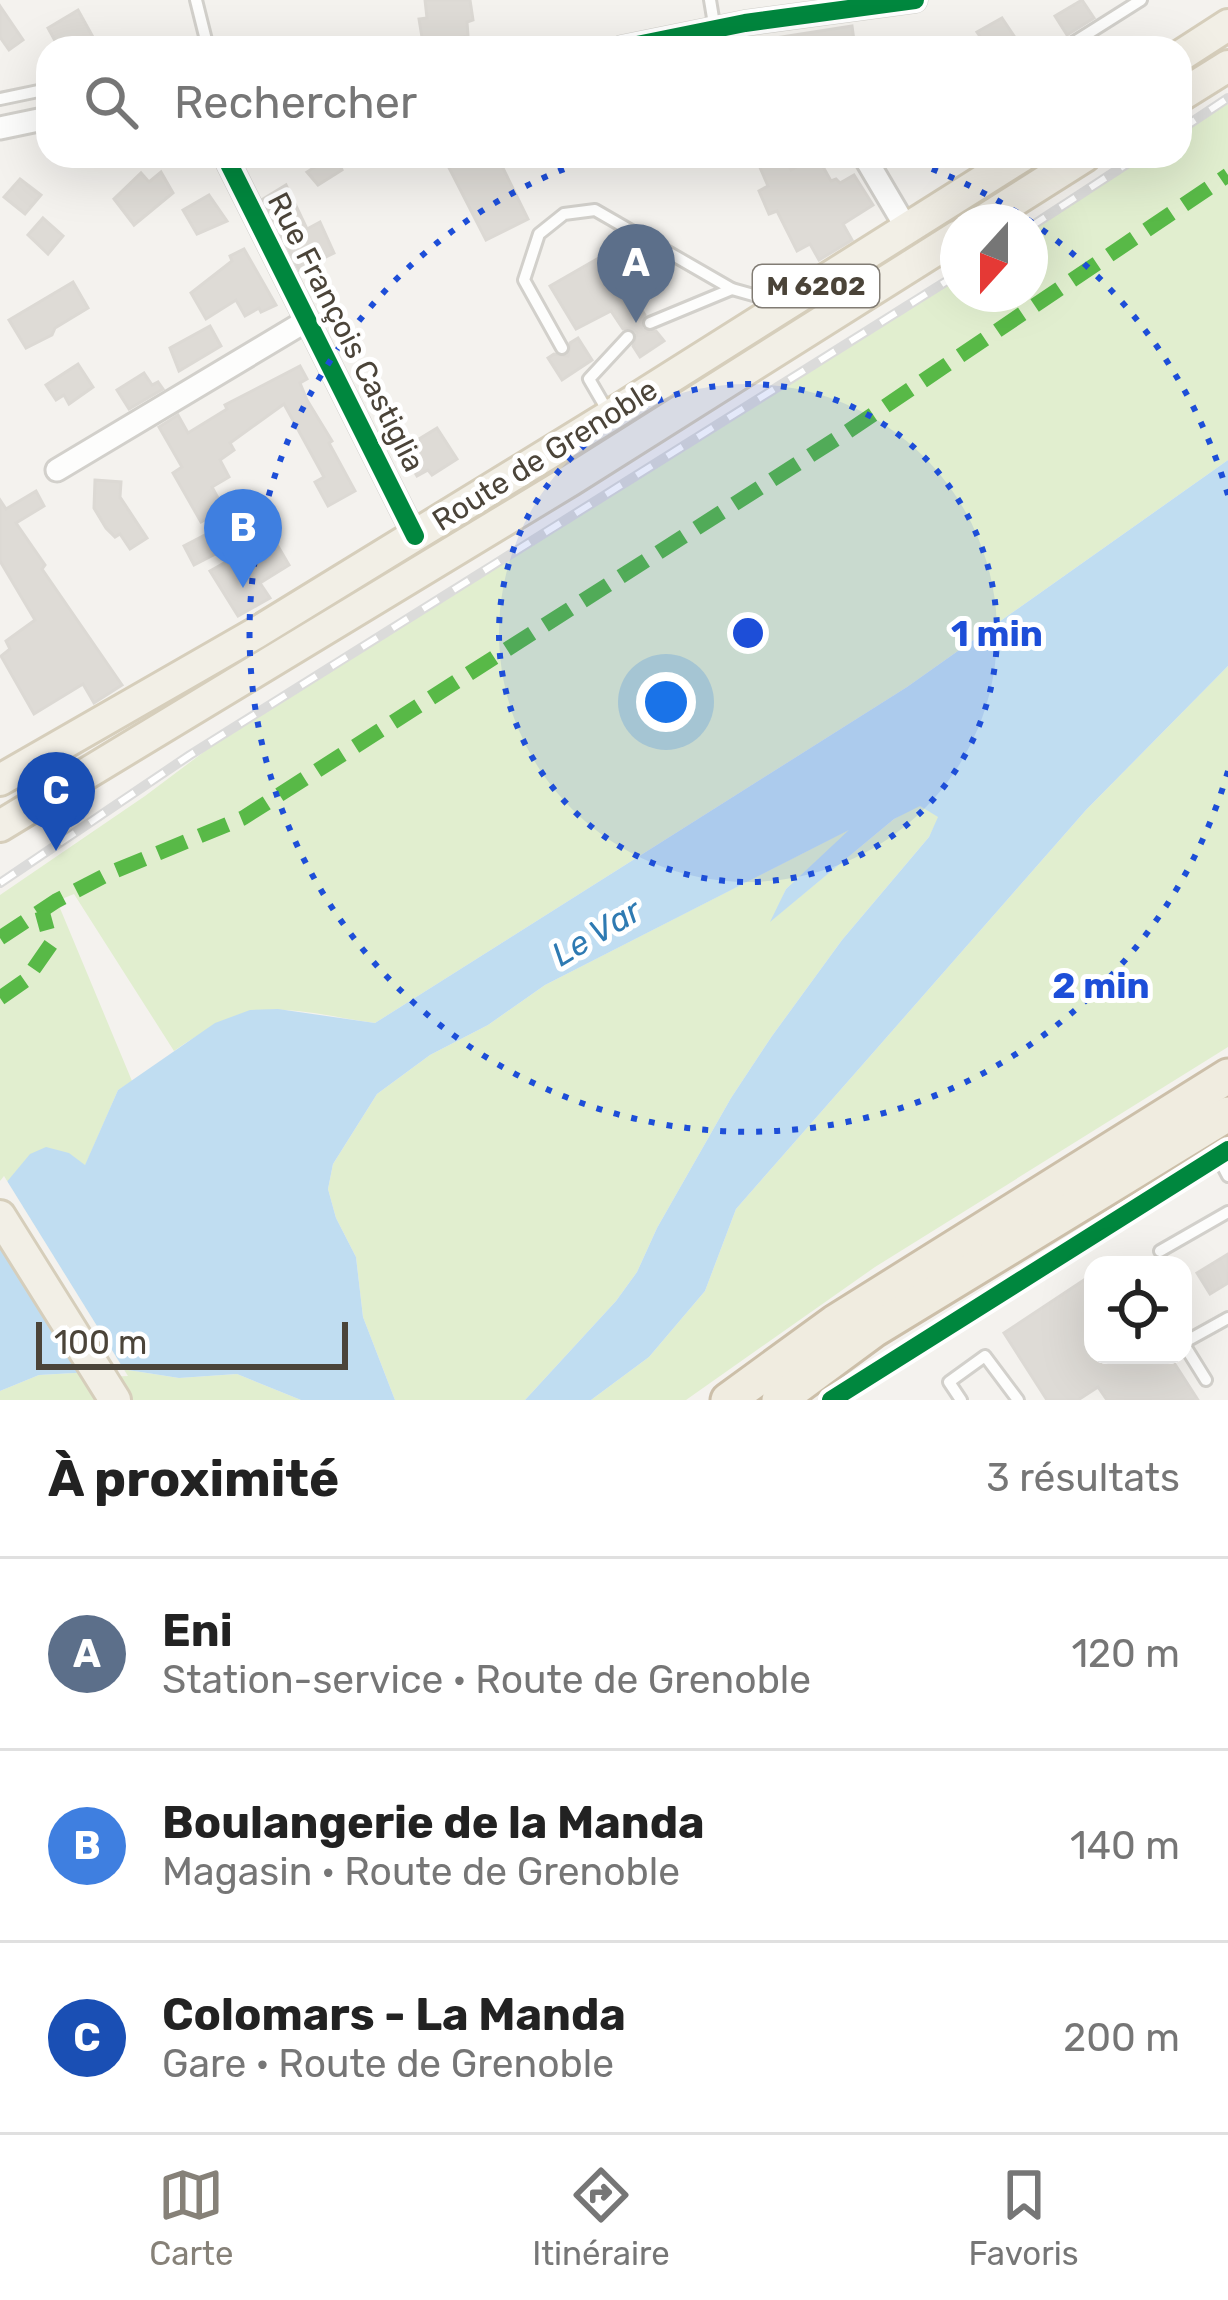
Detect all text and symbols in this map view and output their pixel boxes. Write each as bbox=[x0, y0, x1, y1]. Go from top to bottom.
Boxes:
search box bbox=[36, 36, 1192, 168]
icon: search bbox=[78, 69, 144, 135]
text: Rechercher bbox=[174, 76, 417, 129]
street label: Rue François Castiglia bbox=[260, 186, 432, 478]
north arrow bbox=[940, 204, 1048, 312]
pin: A bbox=[597, 224, 675, 323]
road number: M 6202 bbox=[753, 265, 879, 307]
street label: Route de Grenoble bbox=[426, 371, 664, 539]
pin: B bbox=[204, 489, 282, 588]
centre of rings bbox=[727, 612, 769, 654]
text: 1 min bbox=[951, 612, 1043, 655]
your location bbox=[636, 672, 696, 732]
pin: C bbox=[17, 752, 95, 851]
water label: Le Var bbox=[545, 890, 649, 974]
text: 2 min bbox=[1052, 964, 1150, 1007]
map controls bbox=[1084, 1256, 1192, 1364]
button: locate bbox=[1084, 1256, 1192, 1364]
scale bar bbox=[36, 1316, 348, 1369]
text: 100 m bbox=[54, 1323, 147, 1362]
text: À proximité bbox=[48, 1448, 339, 1509]
text: 3 résultats bbox=[986, 1455, 1180, 1501]
text: Eni bbox=[162, 1604, 233, 1657]
text: A bbox=[73, 1631, 101, 1677]
text: 120 m bbox=[1071, 1631, 1180, 1677]
text: Station-service · Route de Grenoble bbox=[162, 1657, 811, 1703]
text: Boulangerie de la Manda bbox=[162, 1796, 705, 1849]
text: B bbox=[73, 1823, 101, 1869]
text: 140 m bbox=[1070, 1823, 1180, 1869]
text: Magasin · Route de Grenoble bbox=[162, 1849, 680, 1895]
text: Colomars - La Manda bbox=[162, 1988, 626, 2041]
text: C bbox=[73, 2015, 101, 2061]
text: 200 m bbox=[1063, 2015, 1180, 2061]
text: Gare · Route de Grenoble bbox=[162, 2041, 614, 2087]
tab: Carte bbox=[149, 2162, 233, 2273]
tab: Itinéraire bbox=[532, 2162, 670, 2273]
tab: Favoris bbox=[968, 2162, 1079, 2273]

